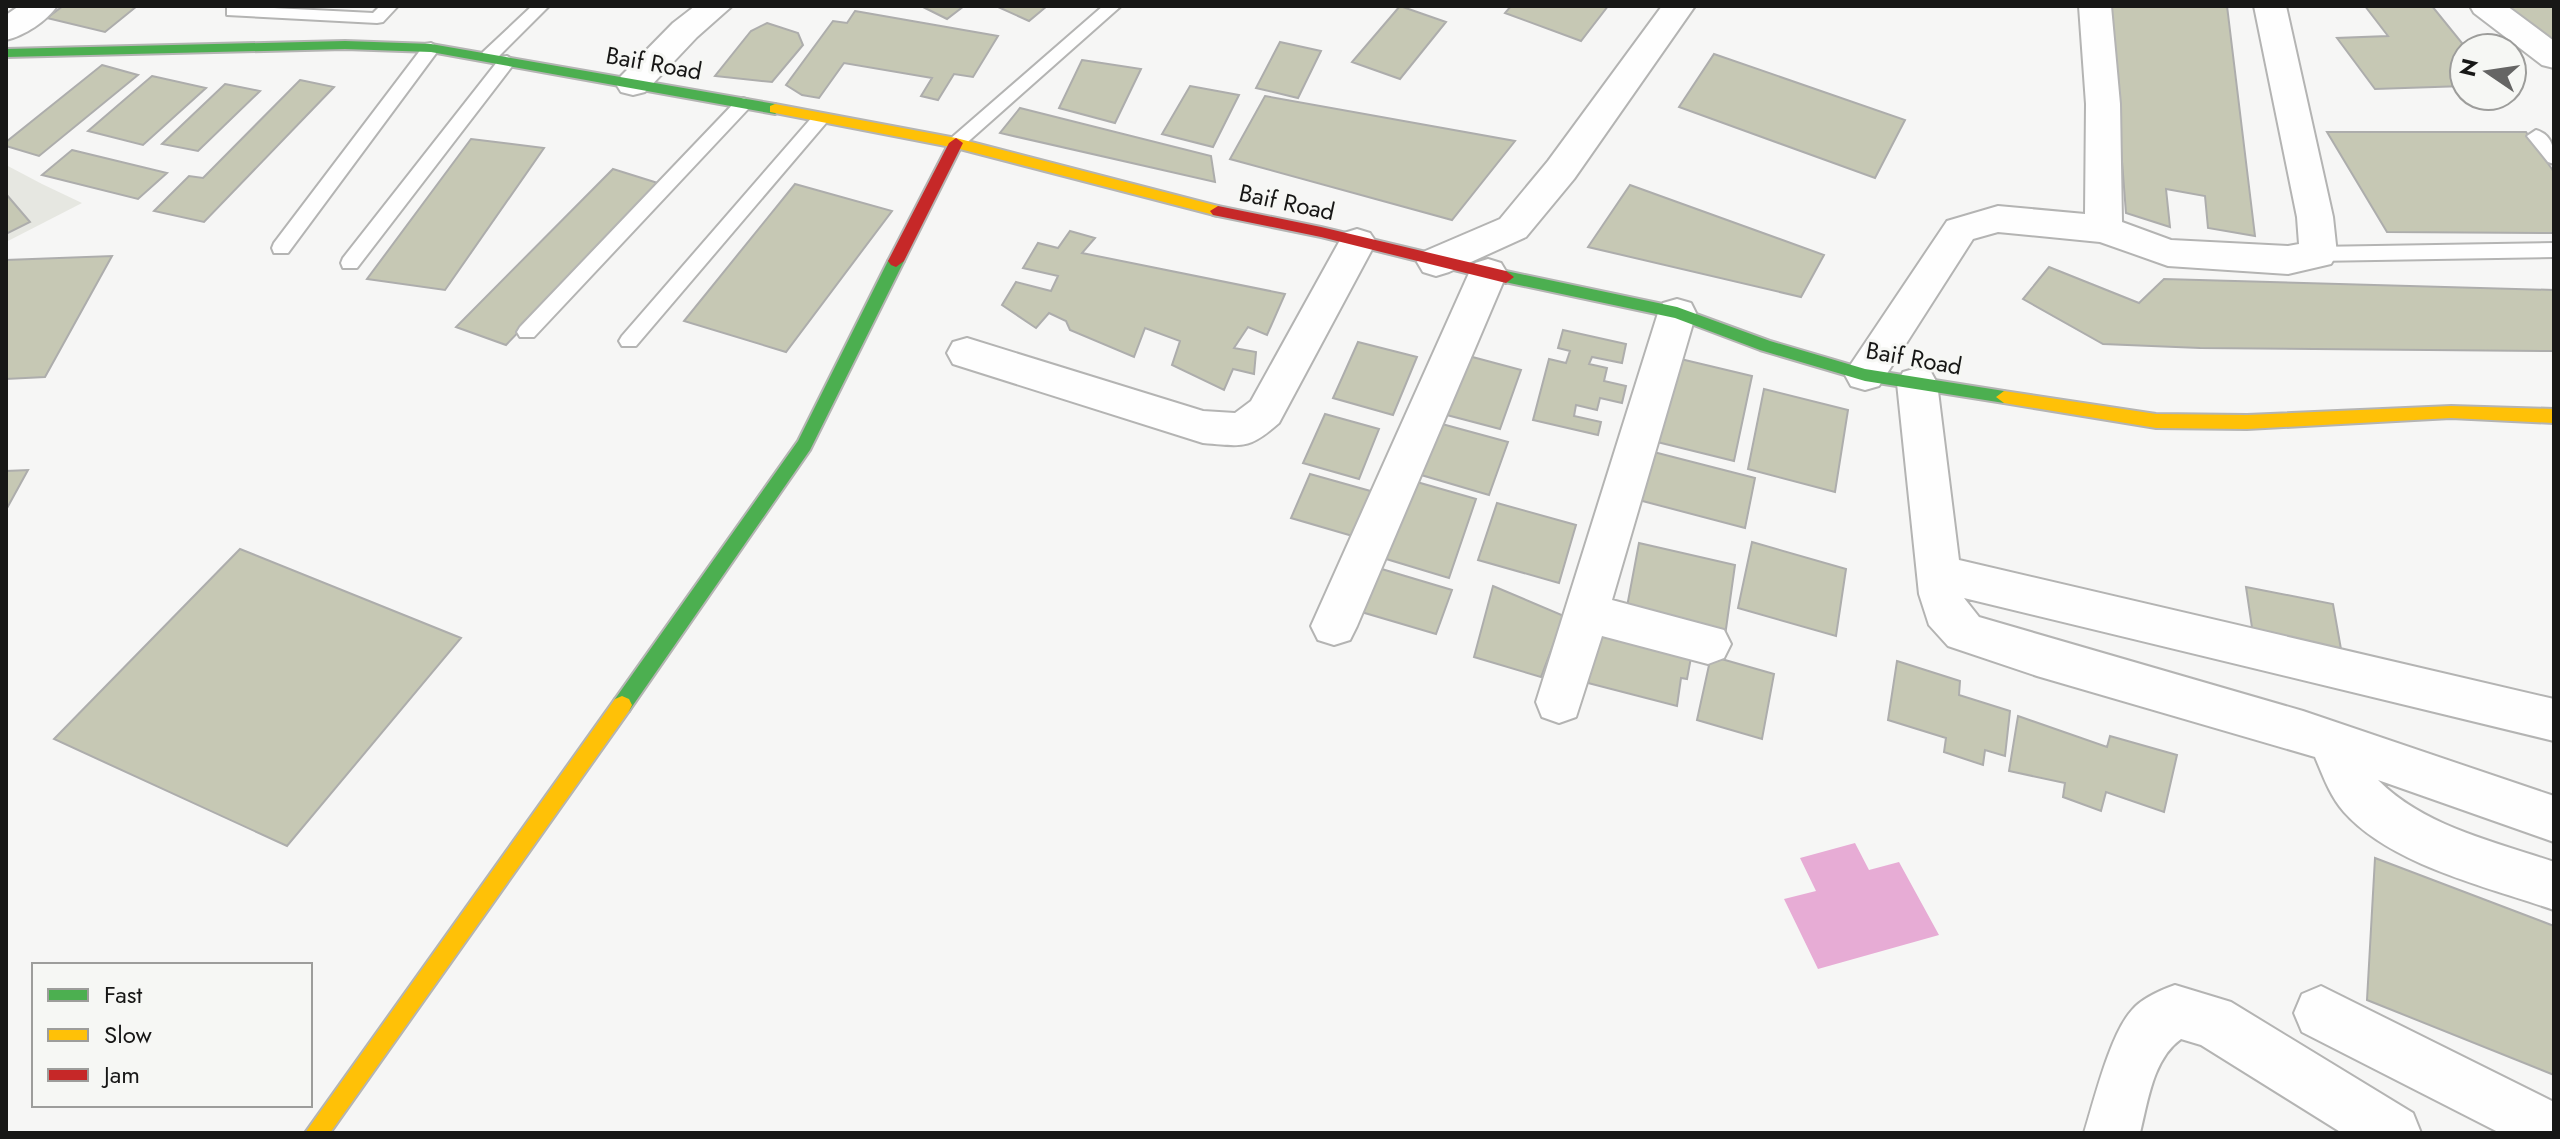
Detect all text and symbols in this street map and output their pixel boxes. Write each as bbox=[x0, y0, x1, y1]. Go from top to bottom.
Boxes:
north arrow bbox=[2448, 32, 2528, 112]
street label: Baif Road bbox=[603, 37, 705, 89]
text: N bbox=[2451, 55, 2486, 80]
street label: Baif Road bbox=[1236, 175, 1338, 229]
street label: Baif Road bbox=[1863, 332, 1965, 384]
legend bbox=[32, 963, 312, 1107]
text: Fast bbox=[104, 977, 142, 1012]
text: Slow bbox=[104, 1017, 152, 1052]
text: Jam bbox=[101, 1057, 140, 1092]

